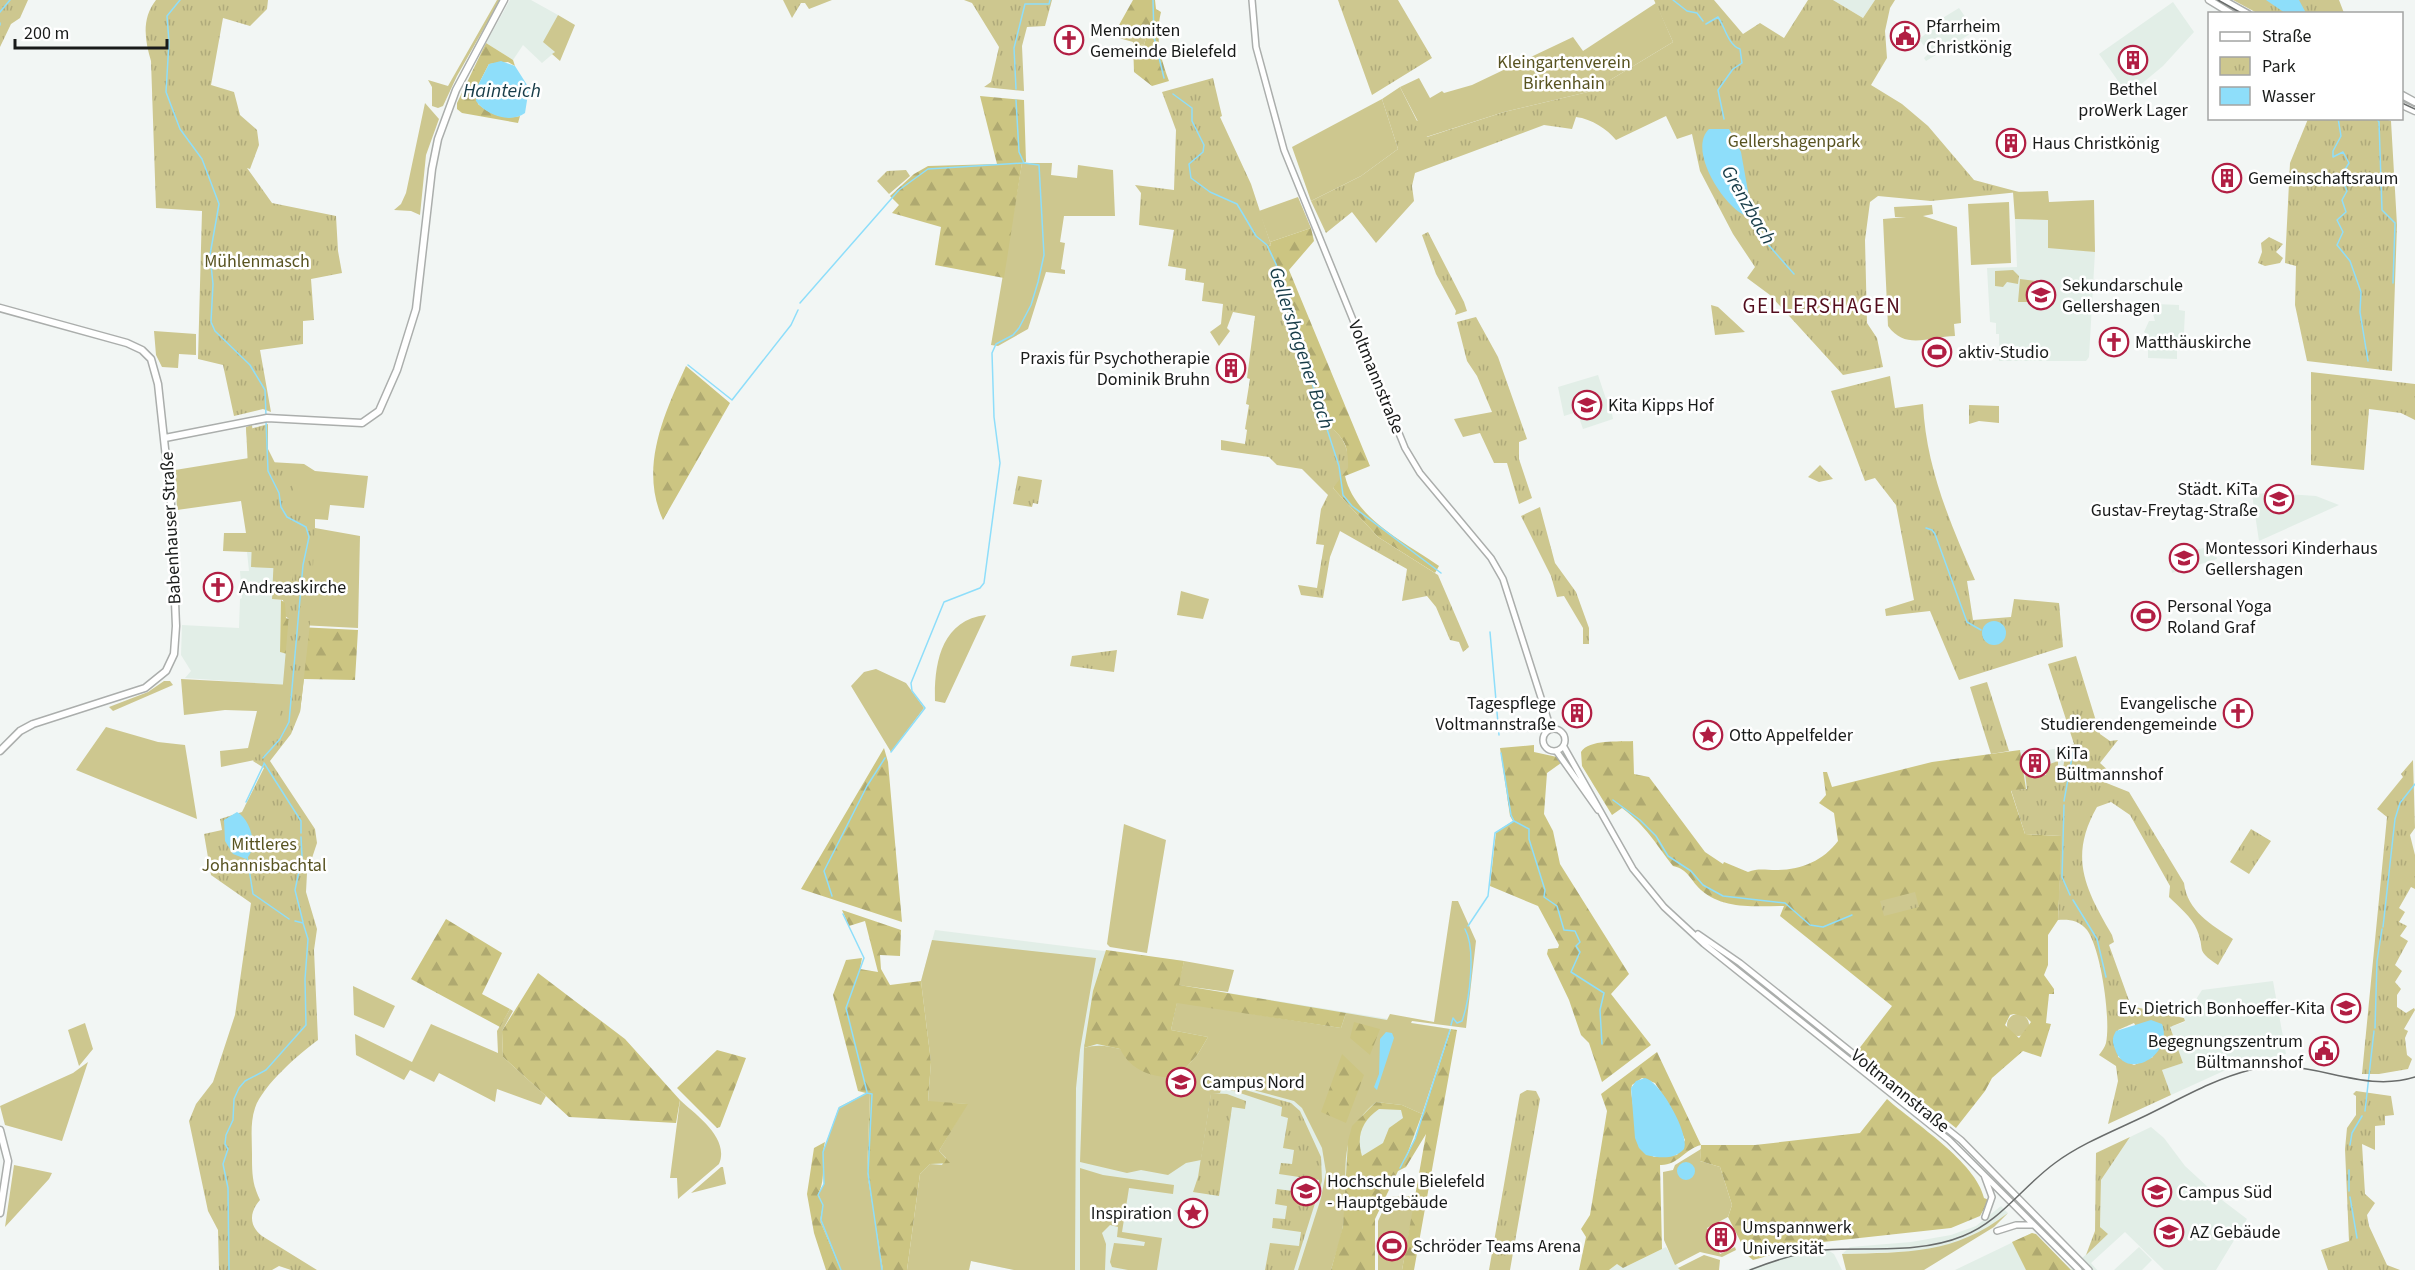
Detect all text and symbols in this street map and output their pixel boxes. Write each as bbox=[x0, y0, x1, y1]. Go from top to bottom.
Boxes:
scale bar bbox=[15, 12, 166, 50]
legend bbox=[2208, 12, 2403, 120]
place label: Pfarrheim Christkönig bbox=[1926, 14, 2012, 60]
place label: Mennoniten Gemeinde Bielefeld bbox=[1090, 18, 1237, 64]
public building icon: Pfarrheim Christkönig bbox=[1889, 20, 1921, 52]
text: 200 m bbox=[24, 21, 69, 46]
church icon: Mennoniten Gemeinde Bielefeld bbox=[1053, 24, 1085, 56]
text: Straße bbox=[2262, 24, 2312, 49]
building icon: Bethel proWerk Lager bbox=[2117, 44, 2149, 76]
park label: Kleingartenverein Birkenhain bbox=[1497, 50, 1631, 96]
text: Park bbox=[2262, 54, 2296, 79]
water label: Hainteich bbox=[463, 77, 541, 105]
place label: Bethel proWerk Lager bbox=[2078, 77, 2188, 123]
text: Wasser bbox=[2262, 84, 2316, 109]
building icon: Haus Christkönig bbox=[1995, 127, 2027, 159]
park label: Gellershagenpark bbox=[1728, 129, 1860, 154]
place label: Haus Christkönig bbox=[2032, 131, 2159, 156]
water label: Grenzbach bbox=[1714, 160, 1782, 250]
building icon: Gemeinschaftsraum bbox=[2211, 162, 2243, 194]
place label: Gemeinschaftsraum bbox=[2248, 166, 2398, 191]
park label: Mühlenmasch bbox=[204, 249, 310, 274]
water label: Gellershagener Bach bbox=[1262, 263, 1340, 433]
place label: Sekundarschule Gellershagen bbox=[2062, 273, 2183, 319]
school or university icon: Sekundarschule Gellershagen bbox=[2025, 279, 2057, 311]
district label: GELLERSHAGEN bbox=[1743, 291, 1901, 321]
street label: Voltmannstraße bbox=[1342, 316, 1410, 438]
church icon: Matthäuskirche bbox=[2098, 326, 2130, 358]
place label: Matthäuskirche bbox=[2135, 330, 2251, 355]
sports icon: aktiv-Studio bbox=[1921, 336, 1953, 368]
place label: aktiv-Studio bbox=[1958, 340, 2049, 365]
place label: Praxis für Psychotherapie Dominik Bruhn bbox=[1020, 346, 1210, 392]
building icon: Praxis für Psychotherapie Dominik Bruhn bbox=[1215, 352, 1247, 384]
school or university icon: Kita Kipps Hof bbox=[1571, 389, 1603, 421]
place label: Kita Kipps Hof bbox=[1608, 393, 1715, 418]
street label: Babenhauser Straße bbox=[155, 451, 187, 605]
place label: Städt. KiTa Gustav-Freytag-Straße bbox=[2091, 477, 2258, 523]
school or university icon: Städt. KiTa Gustav-Freytag-Straße bbox=[2263, 483, 2295, 515]
place label: Montessori Kinderhaus Gellershagen bbox=[2205, 536, 2378, 582]
school or university icon: Montessori Kinderhaus Gellershagen bbox=[2168, 542, 2200, 574]
church icon: Andreaskirche bbox=[202, 571, 234, 603]
place label: Andreaskirche bbox=[239, 575, 346, 600]
place label: Personal Yoga Roland Graf bbox=[2167, 594, 2272, 640]
sports icon: Personal Yoga Roland Graf bbox=[2130, 600, 2162, 632]
place label: Tagespflege Voltmannstraße bbox=[1435, 691, 1556, 737]
place label: Evangelische Studierendengemeinde bbox=[2040, 691, 2217, 737]
building icon: Tagespflege Voltmannstraße bbox=[1561, 697, 1593, 729]
church icon: Evangelische Studierendengemeinde bbox=[2222, 697, 2254, 729]
place icon: Otto Appelfelder bbox=[1692, 719, 1724, 751]
place label: Otto Appelfelder bbox=[1729, 723, 1854, 748]
place label: KiTa Bültmannshof bbox=[2056, 741, 2164, 787]
building icon: KiTa Bültmannshof bbox=[2019, 747, 2051, 779]
park label: Mittleres Johannisbachtal bbox=[201, 832, 327, 878]
school or university icon: Ev. Dietrich Bonhoeffer-Kita bbox=[2330, 992, 2362, 1024]
place label: Ev. Dietrich Bonhoeffer-Kita bbox=[2118, 996, 2325, 1021]
place label: Begegnungszentrum Bültmannshof bbox=[2148, 1029, 2304, 1075]
public building icon: Begegnungszentrum Bültmannshof bbox=[2308, 1035, 2340, 1067]
street label: Voltmannstraße bbox=[1845, 1043, 1955, 1139]
school or university icon: Campus Nord bbox=[1165, 1066, 1197, 1098]
place label: Campus Nord bbox=[1202, 1070, 1305, 1095]
place label: Hochschule Bielefeld - Hauptgebäude bbox=[1327, 1169, 1485, 1215]
school or university icon: Hochschule Bielefeld - Hauptgebäude bbox=[1290, 1175, 1322, 1207]
school or university icon: Campus Süd bbox=[2141, 1176, 2173, 1208]
place label: Campus Süd bbox=[2178, 1180, 2273, 1205]
place icon: Inspiration bbox=[1177, 1197, 1209, 1229]
place label: Inspiration bbox=[1091, 1201, 1172, 1226]
place label: Umspannwerk Universität bbox=[1742, 1215, 1852, 1261]
school or university icon: AZ Gebäude bbox=[2153, 1216, 2185, 1248]
place label: AZ Gebäude bbox=[2190, 1220, 2281, 1245]
building icon: Umspannwerk Universität bbox=[1705, 1221, 1737, 1253]
sports icon: Schröder Teams Arena bbox=[1376, 1230, 1408, 1262]
place label: Schröder Teams Arena bbox=[1413, 1234, 1581, 1259]

